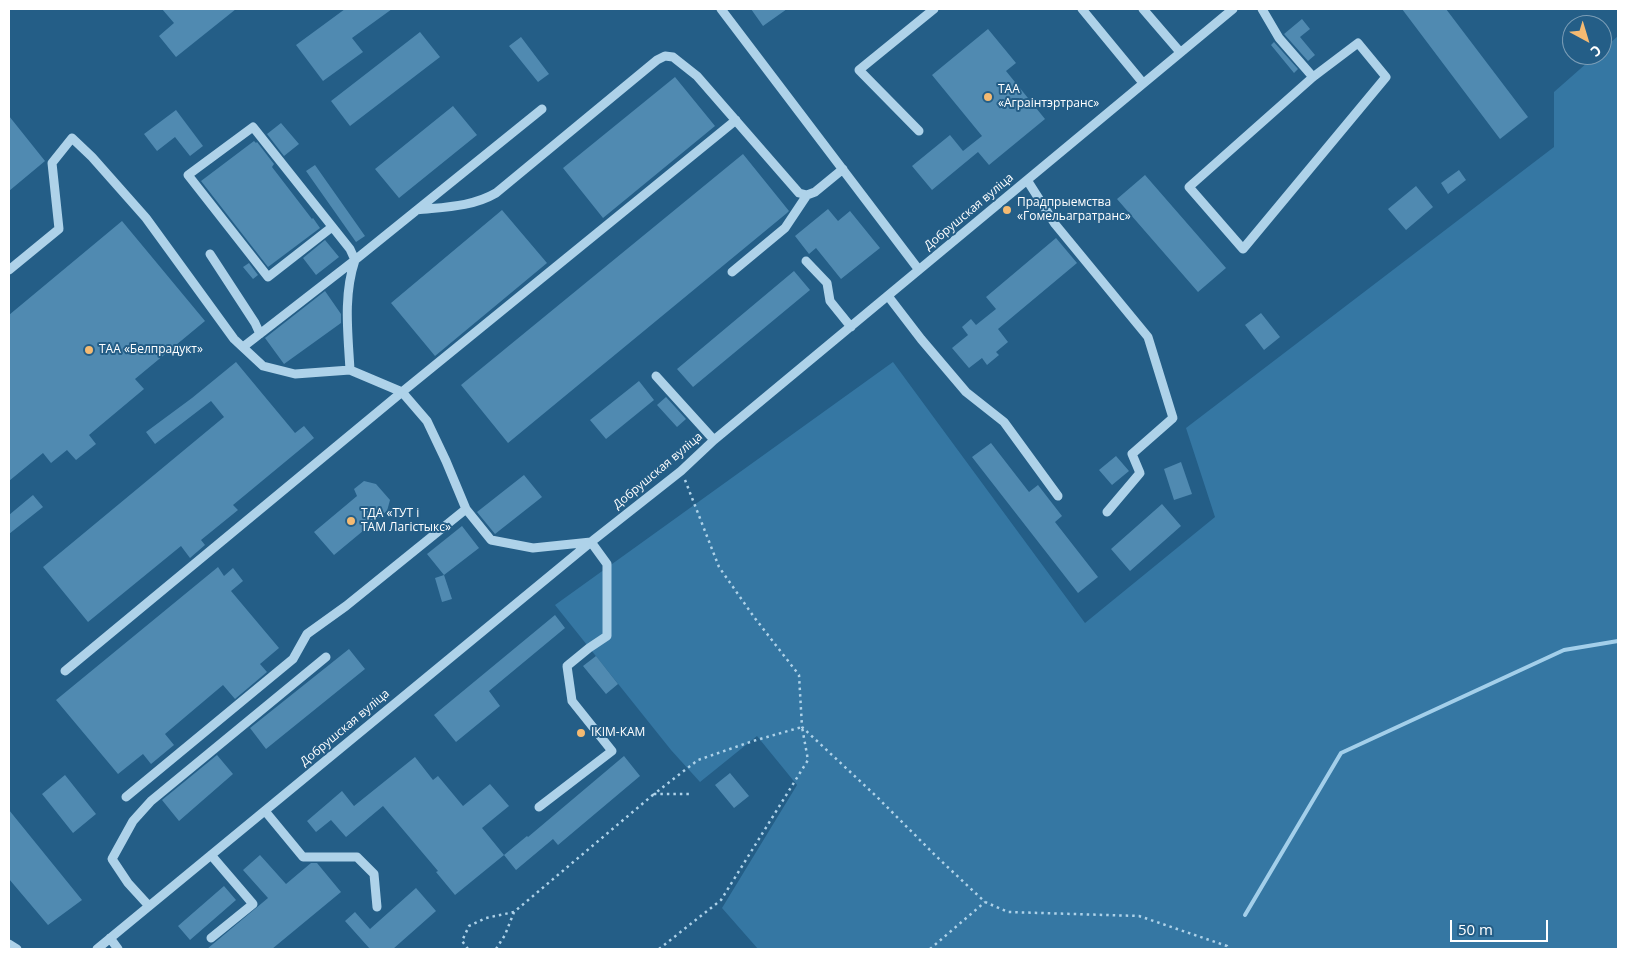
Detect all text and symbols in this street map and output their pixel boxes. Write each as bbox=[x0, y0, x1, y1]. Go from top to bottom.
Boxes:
north arrow bbox=[1562, 15, 1612, 65]
text: С bbox=[1587, 41, 1606, 61]
place label: ТАА «Аграінтэртранс» bbox=[998, 83, 1099, 111]
marker: ТАА «Аграінтэртранс» bbox=[982, 91, 994, 103]
street label: Добрушская вуліца bbox=[921, 171, 1017, 253]
place label: Прадпрыемства «Гомельагратранс» bbox=[1017, 196, 1131, 224]
marker: Прадпрыемства «Гомельагратранс» bbox=[1001, 204, 1013, 216]
place label: ТАА «Белпрадукт» bbox=[99, 343, 203, 357]
marker: ТАА «Белпрадукт» bbox=[83, 344, 95, 356]
street label: Добрушская вуліца bbox=[610, 430, 706, 512]
place label: ТДА «ТУТ і ТАМ Лагістыкс» bbox=[361, 507, 451, 535]
marker: ТДА «ТУТ і ТАМ Лагістыкс» bbox=[345, 515, 357, 527]
street label: Добрушская вуліца bbox=[297, 687, 393, 769]
place label: ІКІМ-КАМ bbox=[591, 726, 645, 740]
marker: ІКІМ-КАМ bbox=[575, 727, 587, 739]
scale bar bbox=[1452, 910, 1550, 942]
text: 50 m bbox=[1458, 919, 1493, 939]

